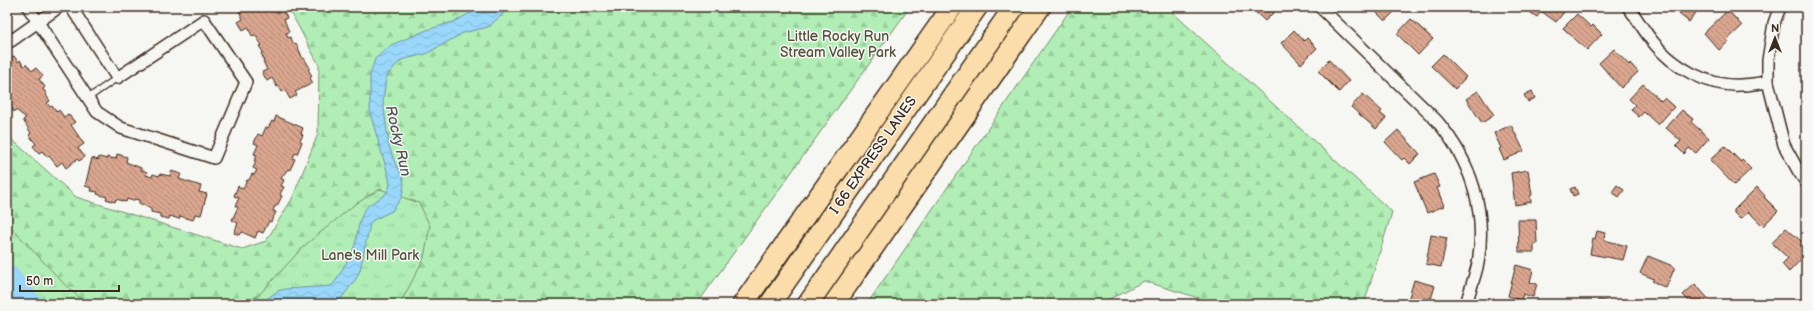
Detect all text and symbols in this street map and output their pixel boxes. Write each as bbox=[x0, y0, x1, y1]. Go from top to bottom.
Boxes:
north arrow bbox=[1755, 18, 1795, 58]
text: N bbox=[1771, 22, 1779, 35]
park label: Little Rocky Run Stream Valley Park bbox=[780, 28, 896, 61]
street label: I 66 EXPRESS LANES bbox=[826, 93, 920, 217]
water label: Rocky Run bbox=[381, 104, 415, 178]
park label: Lane's Mill Park bbox=[321, 247, 419, 264]
scale bar bbox=[20, 267, 119, 293]
text: 50 m bbox=[26, 274, 53, 289]

